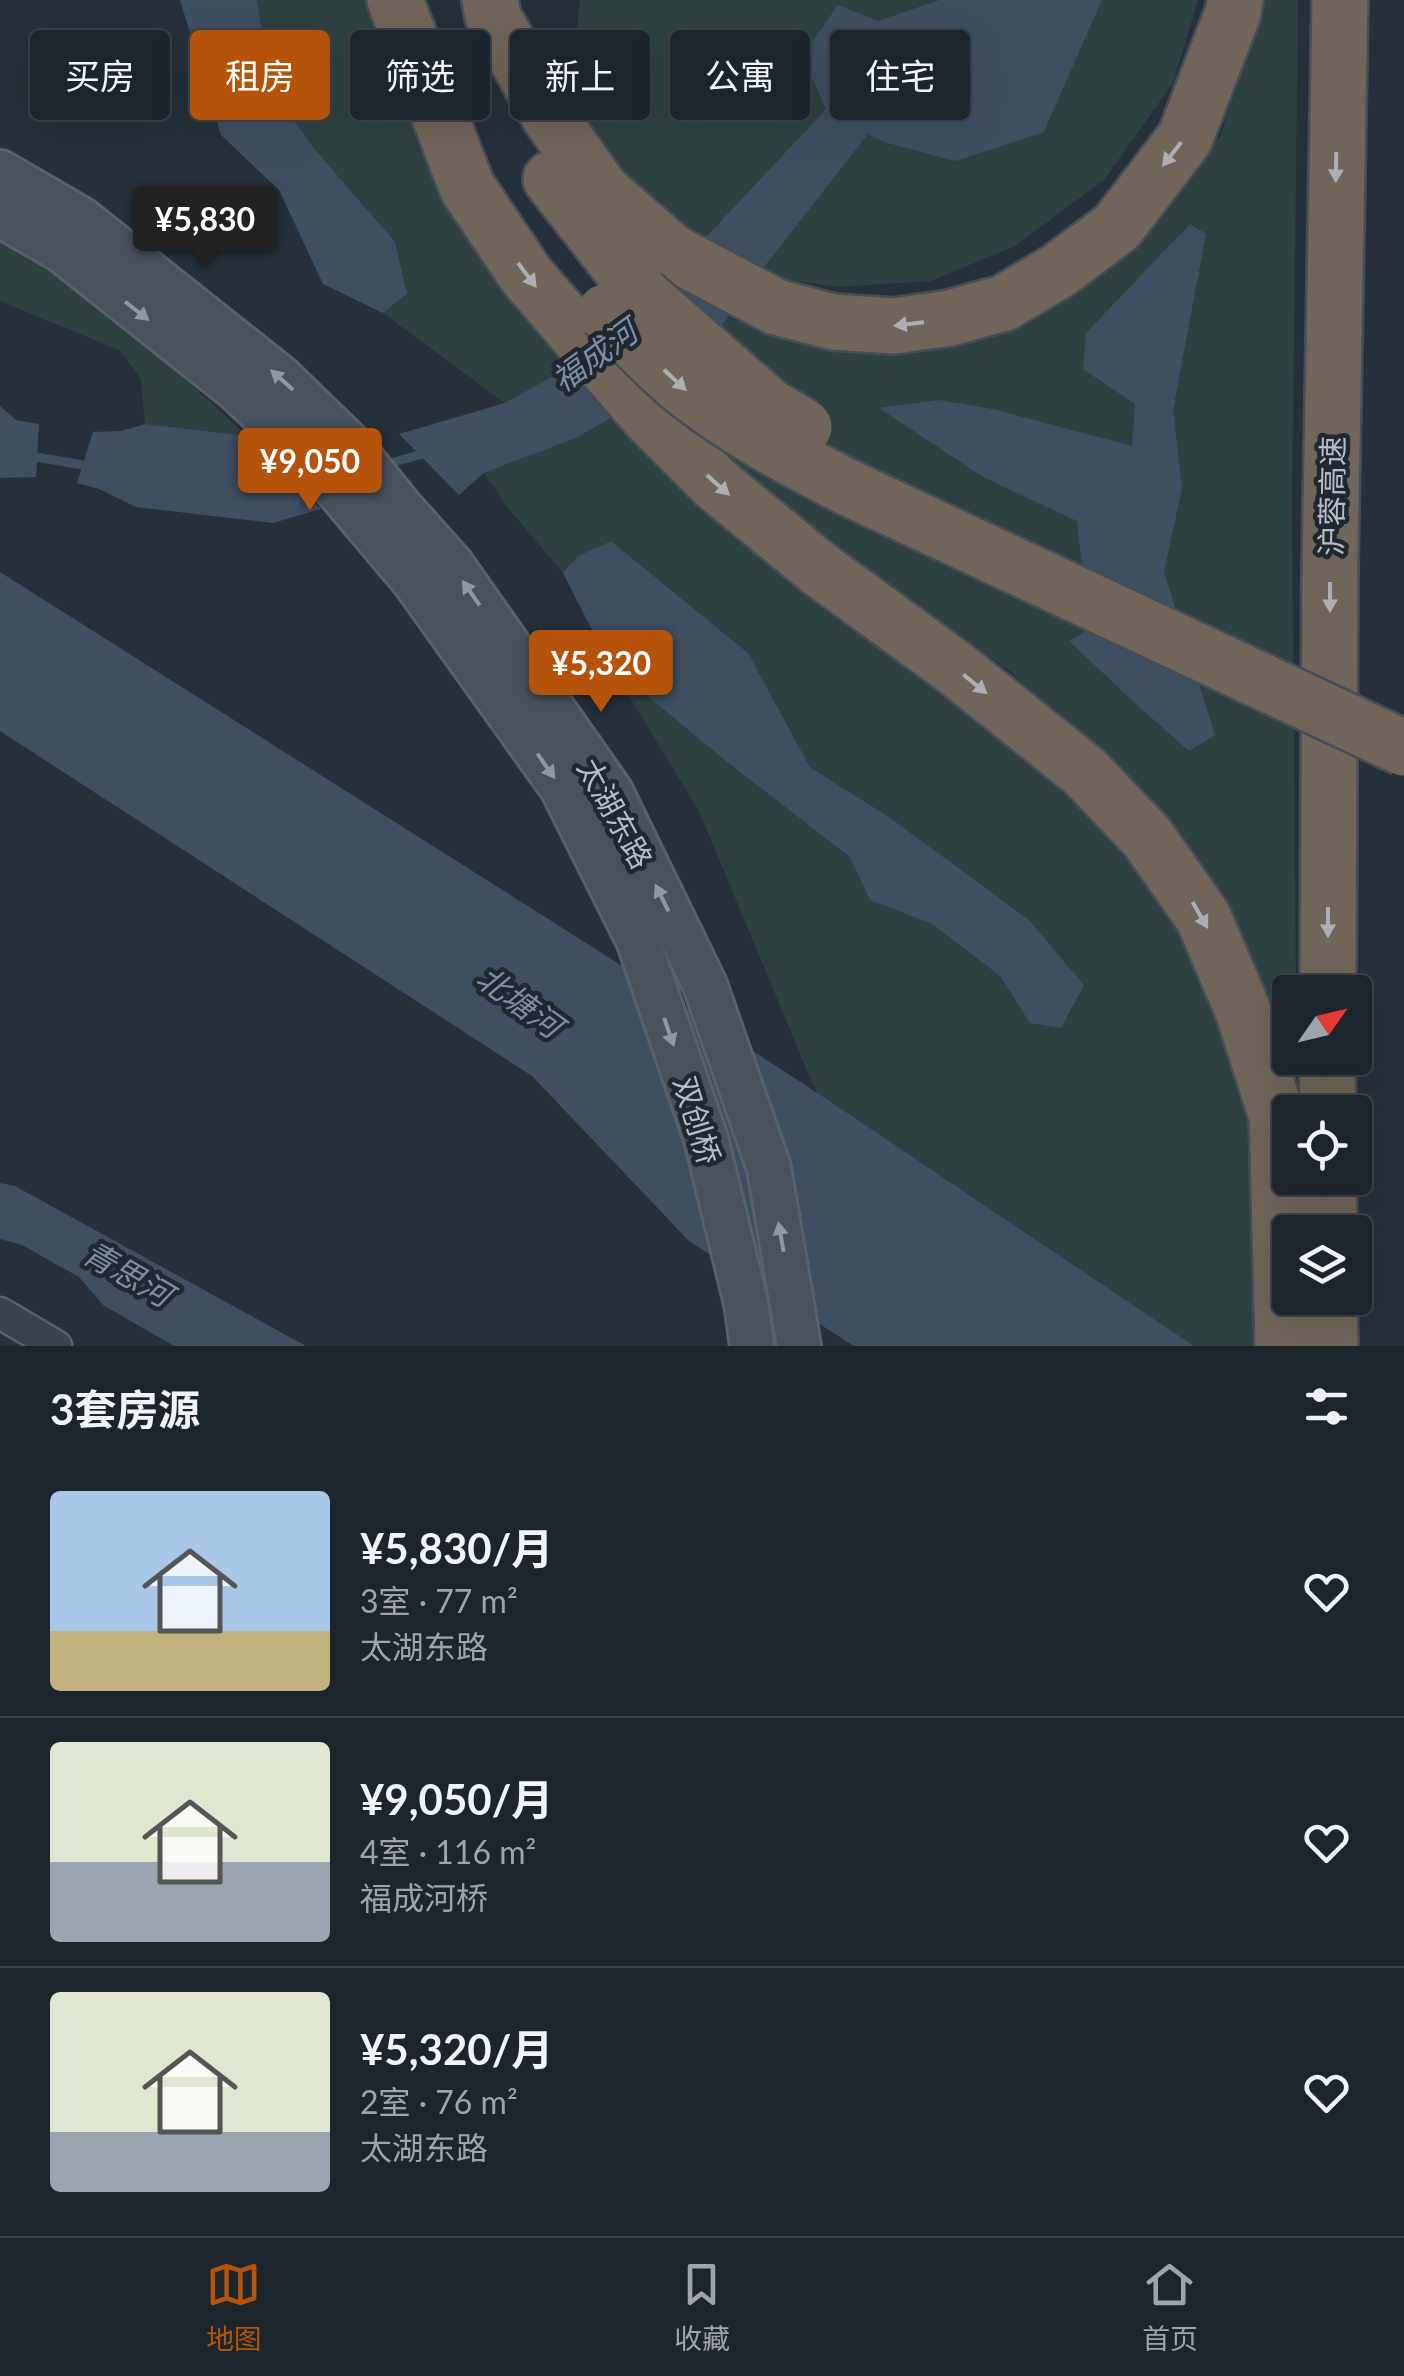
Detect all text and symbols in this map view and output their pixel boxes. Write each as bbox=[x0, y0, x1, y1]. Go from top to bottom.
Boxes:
chip: 买房 bbox=[30, 30, 170, 120]
chip: 租房 bbox=[190, 30, 330, 120]
chip: 筛选 bbox=[350, 30, 490, 120]
chip: 新上 bbox=[510, 30, 650, 120]
chip: 公寓 bbox=[670, 30, 810, 120]
chip: 住宅 bbox=[830, 30, 970, 120]
one-way arrow bbox=[1163, 141, 1183, 167]
one-way arrow bbox=[1327, 152, 1343, 184]
pin: ¥5,830 bbox=[124, 186, 286, 271]
text: ¥5,830 bbox=[155, 199, 255, 238]
one-way arrow bbox=[517, 262, 537, 288]
one-way arrow bbox=[124, 300, 150, 321]
water label: 福成河 bbox=[544, 307, 649, 399]
one-way arrow bbox=[893, 316, 925, 332]
one-way arrow bbox=[663, 368, 687, 391]
one-way arrow bbox=[270, 370, 295, 392]
pin: ¥9,050 bbox=[229, 428, 391, 513]
street label: 沪蓉高速 bbox=[1312, 436, 1350, 556]
text: ¥9,050 bbox=[260, 441, 360, 480]
one-way arrow bbox=[706, 473, 730, 496]
one-way arrow bbox=[462, 580, 481, 607]
one-way arrow bbox=[1322, 582, 1338, 614]
pin: ¥5,320 bbox=[520, 630, 682, 715]
text: ¥5,320 bbox=[551, 643, 651, 682]
one-way arrow bbox=[962, 673, 988, 694]
street label: 太湖东路 bbox=[571, 752, 661, 874]
one-way arrow bbox=[536, 753, 555, 779]
one-way arrow bbox=[654, 883, 671, 912]
one-way arrow bbox=[1190, 901, 1208, 929]
one-way arrow bbox=[1320, 907, 1336, 939]
water label: 北塘河 bbox=[470, 957, 575, 1049]
north arrow bbox=[1272, 975, 1372, 1075]
map controls bbox=[1272, 975, 1372, 1315]
one-way arrow bbox=[663, 1018, 678, 1048]
street label: 双创桥 bbox=[668, 1072, 728, 1168]
button: locate bbox=[1272, 1095, 1372, 1195]
button: layers bbox=[1272, 1215, 1372, 1315]
one-way arrow bbox=[773, 1221, 788, 1252]
water label: 青思河 bbox=[77, 1232, 185, 1317]
icon: filters bbox=[1299, 1379, 1354, 1434]
text: 3套房源 bbox=[50, 1384, 200, 1434]
text: ¥5,830/月 bbox=[360, 1523, 553, 1573]
icon: home bbox=[130, 1531, 250, 1651]
icon: heart bbox=[1299, 1564, 1354, 1619]
text: 3室 · 77 m² bbox=[360, 1581, 518, 1620]
text: 太湖东路 bbox=[360, 1627, 488, 1666]
text: ¥9,050/月 bbox=[360, 1774, 553, 1824]
icon: home bbox=[130, 1782, 250, 1902]
icon: heart bbox=[1299, 1815, 1354, 1870]
text: 4室 · 116 m² bbox=[360, 1832, 536, 1871]
text: 福成河桥 bbox=[360, 1878, 488, 1917]
text: ¥5,320/月 bbox=[360, 2024, 553, 2074]
icon: home bbox=[130, 2032, 250, 2152]
icon: heart bbox=[1299, 2065, 1354, 2120]
text: 2室 · 76 m² bbox=[360, 2082, 518, 2121]
text: 太湖东路 bbox=[360, 2128, 488, 2167]
tab: 地图 bbox=[206, 2257, 262, 2357]
tab: 收藏 bbox=[674, 2257, 730, 2357]
tab: 首页 bbox=[1142, 2257, 1198, 2357]

